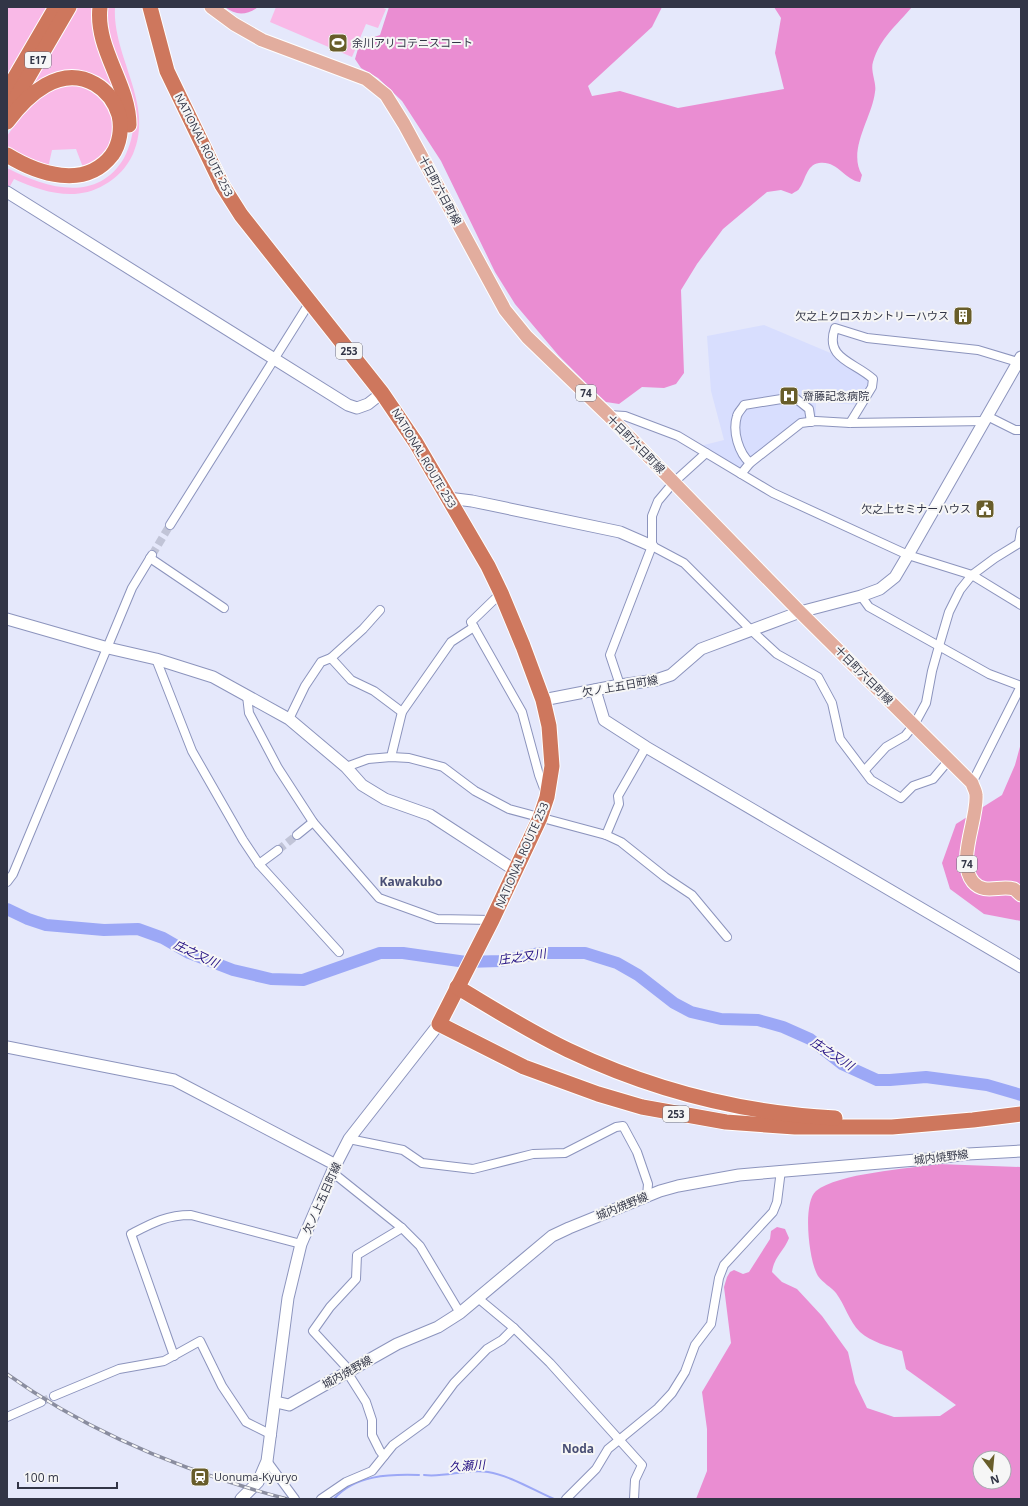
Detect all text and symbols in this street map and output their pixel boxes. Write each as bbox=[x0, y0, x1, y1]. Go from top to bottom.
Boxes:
sports icon: 余川アリコテニスコート bbox=[327, 32, 349, 54]
place label: 余川アリコテニスコート bbox=[352, 35, 473, 50]
road number: E17 bbox=[25, 52, 51, 68]
street label: NATIONAL ROUTE 253 bbox=[172, 91, 237, 199]
street label: 十日町六日町線 bbox=[416, 152, 465, 227]
building icon: 欠之上クロスカントリーハウス bbox=[952, 305, 974, 327]
place label: 欠之上クロスカントリーハウス bbox=[795, 308, 949, 323]
road number: 253 bbox=[336, 343, 362, 359]
road number: 74 bbox=[576, 385, 596, 401]
hospital icon: 齋藤記念病院 bbox=[778, 385, 800, 407]
place label: 齋藤記念病院 bbox=[803, 388, 869, 403]
street label: NATIONAL ROUTE 253 bbox=[389, 405, 460, 510]
street label: 十日町六日町線 bbox=[604, 411, 669, 476]
public building icon: 欠之上セミナーハウス bbox=[974, 498, 996, 520]
place label: 欠之上セミナーハウス bbox=[861, 501, 971, 516]
street label: 十日町六日町線 bbox=[832, 642, 897, 707]
street label: 欠ノ上五日町線 bbox=[581, 671, 659, 700]
street label: NATIONAL ROUTE 253 bbox=[492, 800, 552, 910]
road number: 74 bbox=[957, 856, 977, 872]
district label: Kawakubo bbox=[379, 873, 443, 890]
water label: 庄之又川 bbox=[171, 936, 223, 972]
water label: 庄之又川 bbox=[497, 944, 549, 968]
water label: 庄之又川 bbox=[808, 1033, 859, 1075]
road number: 253 bbox=[663, 1106, 689, 1122]
street label: 城内焼野線 bbox=[913, 1146, 969, 1167]
street label: 欠ノ上五日町線 bbox=[299, 1160, 344, 1236]
street label: 城内焼野線 bbox=[594, 1188, 650, 1223]
street label: 城内焼野線 bbox=[319, 1352, 374, 1391]
district label: Noda bbox=[562, 1440, 594, 1457]
north arrow bbox=[972, 1450, 1012, 1490]
water label: 久瀬川 bbox=[448, 1456, 488, 1475]
scale bar bbox=[18, 1464, 117, 1490]
station icon: Uonuma-Kyuryo bbox=[189, 1466, 211, 1488]
text: 100 m bbox=[24, 1469, 59, 1486]
place label: Uonuma-Kyuryo bbox=[214, 1469, 298, 1484]
text: N bbox=[989, 1472, 1001, 1489]

